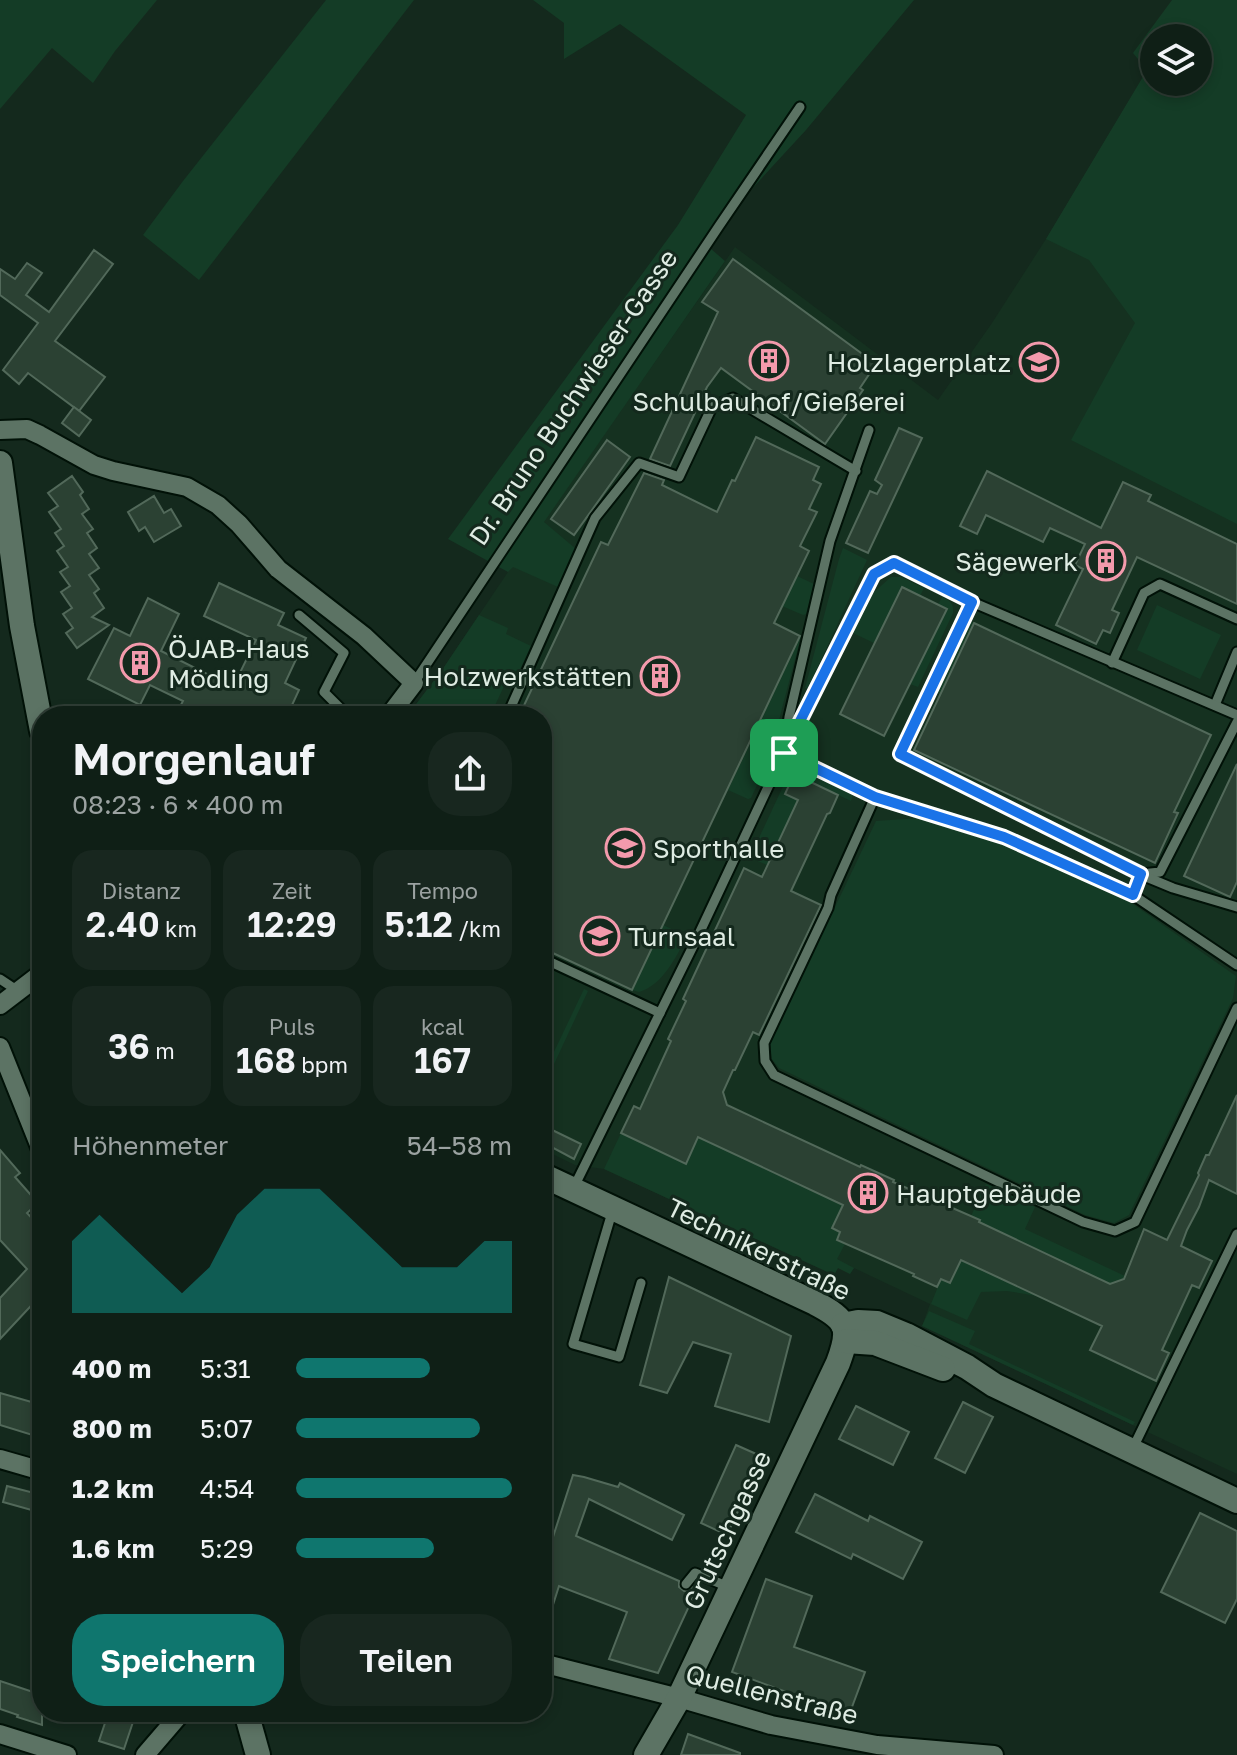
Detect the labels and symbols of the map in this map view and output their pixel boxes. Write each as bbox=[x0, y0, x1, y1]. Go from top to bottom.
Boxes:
street label: Dr. Bruno Buchwieser-Gasse bbox=[462, 243, 684, 551]
building icon: Schulbauhof/Gießerei bbox=[748, 340, 790, 382]
school or university icon: Holzlagerplatz bbox=[1018, 341, 1060, 383]
place label: Holzlagerplatz bbox=[827, 347, 1011, 378]
place label: Schulbauhof/Gießerei bbox=[632, 386, 906, 417]
building icon: Sägewerk bbox=[1085, 540, 1127, 582]
place label: Sägewerk bbox=[955, 546, 1078, 577]
place label: ÖJAB-Haus Mödling bbox=[168, 633, 310, 694]
building icon: ÖJAB-Haus Mödling bbox=[119, 642, 161, 684]
building icon: Holzwerkstätten bbox=[639, 655, 681, 697]
place label: Holzwerkstätten bbox=[424, 661, 632, 692]
pin bbox=[750, 719, 818, 787]
school or university icon: Sporthalle bbox=[604, 827, 646, 869]
place label: Sporthalle bbox=[653, 833, 784, 864]
school or university icon: Turnsaal bbox=[579, 915, 621, 957]
place label: Turnsaal bbox=[628, 921, 735, 952]
building icon: Hauptgebäude bbox=[847, 1172, 889, 1214]
place label: Hauptgebäude bbox=[896, 1178, 1081, 1209]
street label: Technikerstraße bbox=[662, 1191, 856, 1307]
street label: Grutschgasse bbox=[677, 1446, 777, 1614]
street label: Quellenstraße bbox=[683, 1658, 861, 1730]

